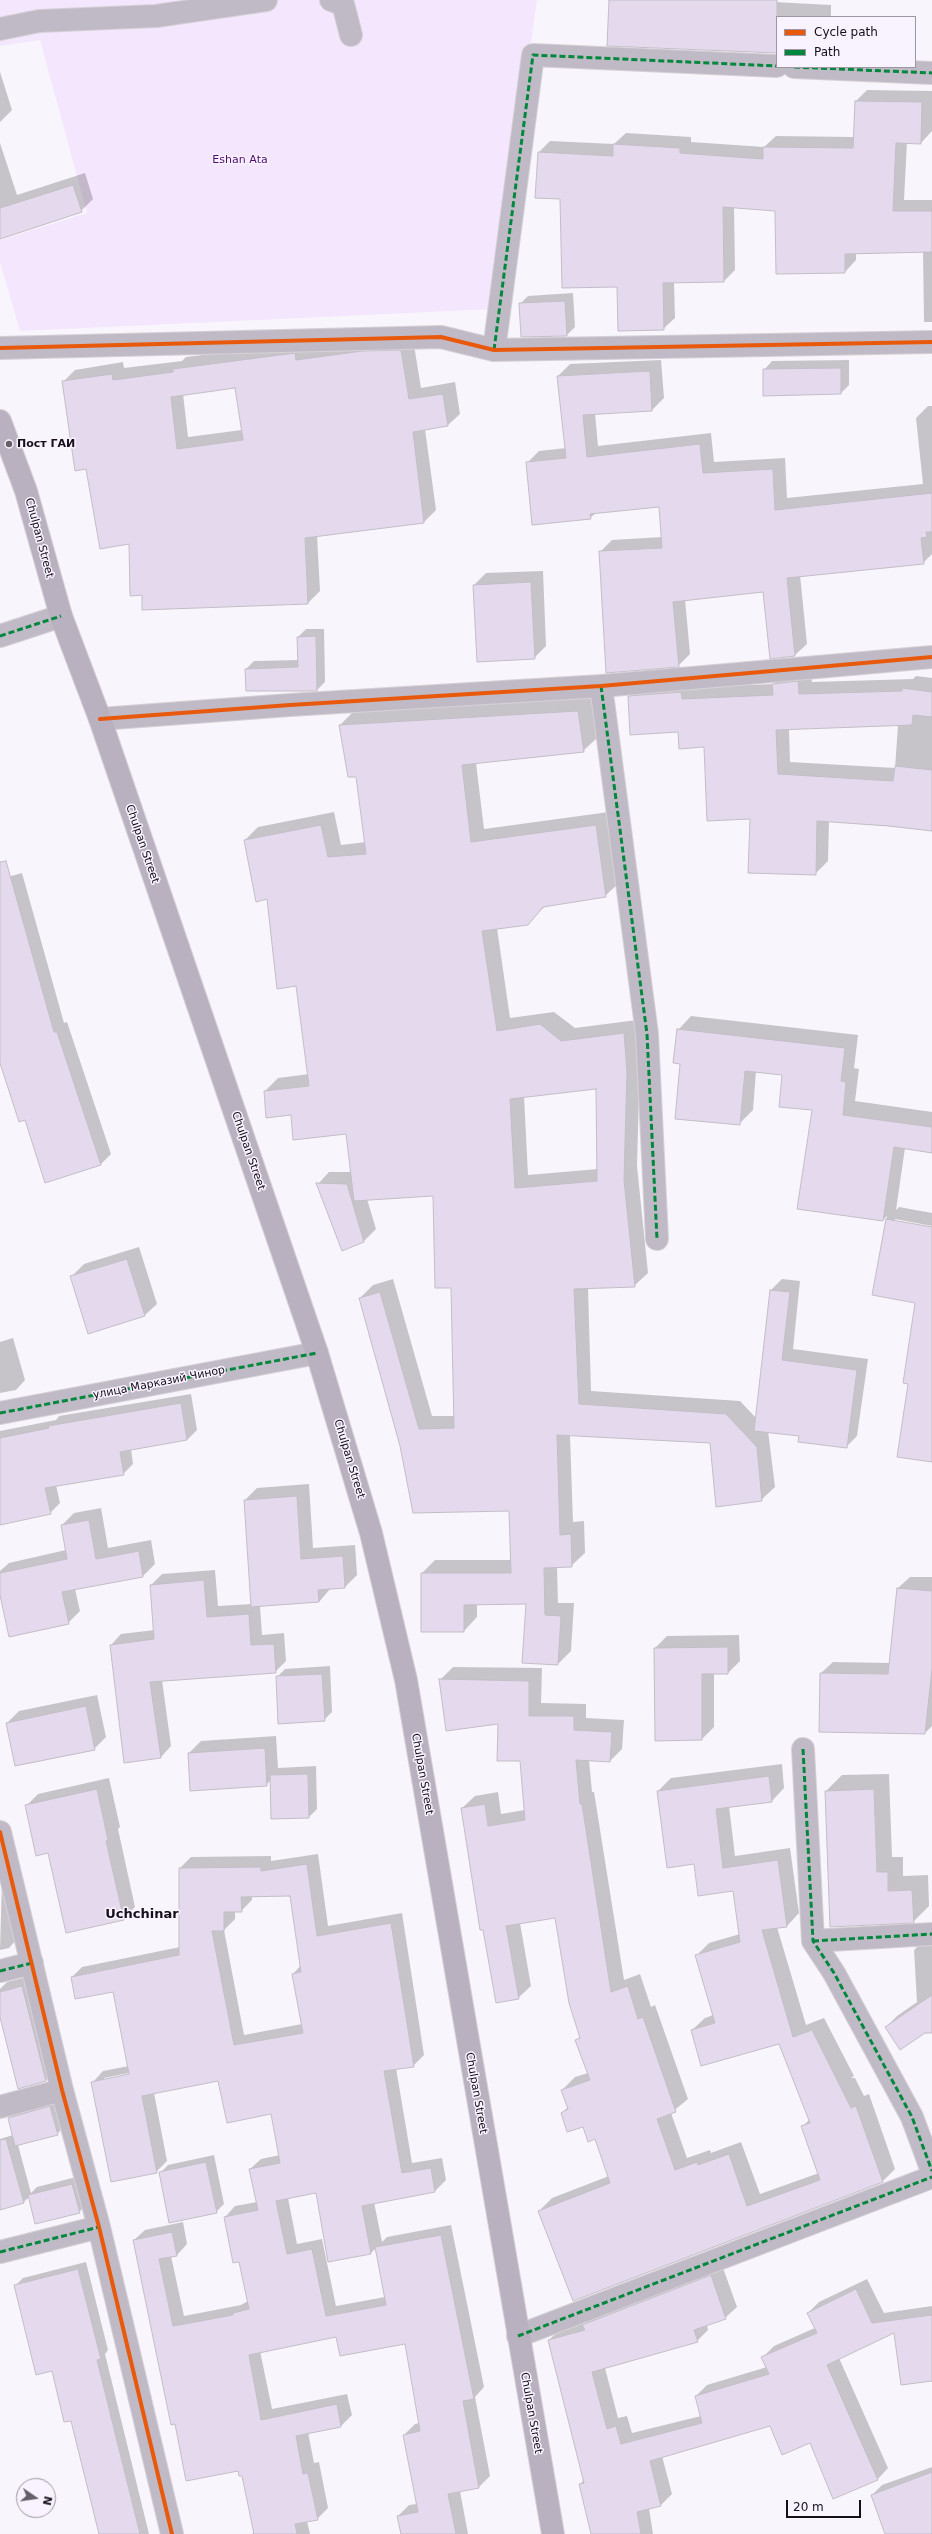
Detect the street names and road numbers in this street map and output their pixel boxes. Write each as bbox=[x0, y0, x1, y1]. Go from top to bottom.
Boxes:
street label: Chulpan Street bbox=[22, 497, 56, 579]
street label: Chulpan Street bbox=[122, 803, 162, 885]
street label: Chulpan Street bbox=[228, 1110, 268, 1192]
street label: улица Марказий Чинор bbox=[92, 1364, 226, 1402]
street label: Chulpan Street bbox=[331, 1418, 367, 1500]
street label: Chulpan Street bbox=[408, 1732, 436, 1816]
street label: Chulpan Street bbox=[462, 2051, 490, 2135]
street label: Chulpan Street bbox=[517, 2371, 545, 2455]

